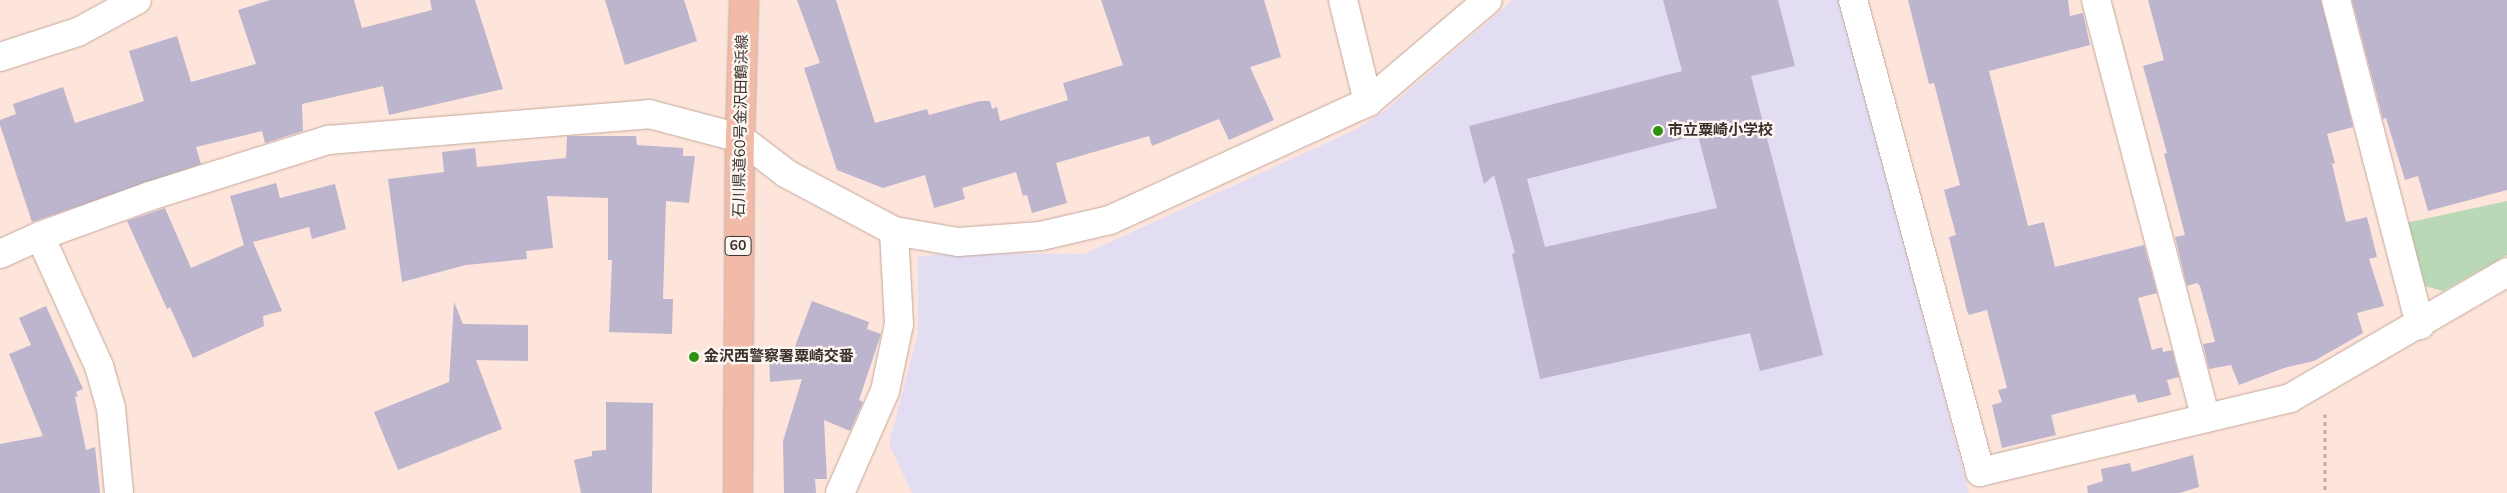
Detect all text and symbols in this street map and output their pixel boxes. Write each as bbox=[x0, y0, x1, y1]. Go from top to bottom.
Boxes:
street label: 石川県道60号金沢田鶴浜線 bbox=[730, 34, 752, 218]
place label: 市立粟崎小学校 bbox=[1668, 122, 1773, 140]
marker: 市立粟崎小学校 bbox=[1652, 125, 1664, 137]
road number: 60 bbox=[724, 235, 752, 258]
place label: 金沢西警察署粟崎交番 bbox=[704, 348, 854, 366]
marker: 金沢西警察署粟崎交番 bbox=[688, 351, 700, 363]

